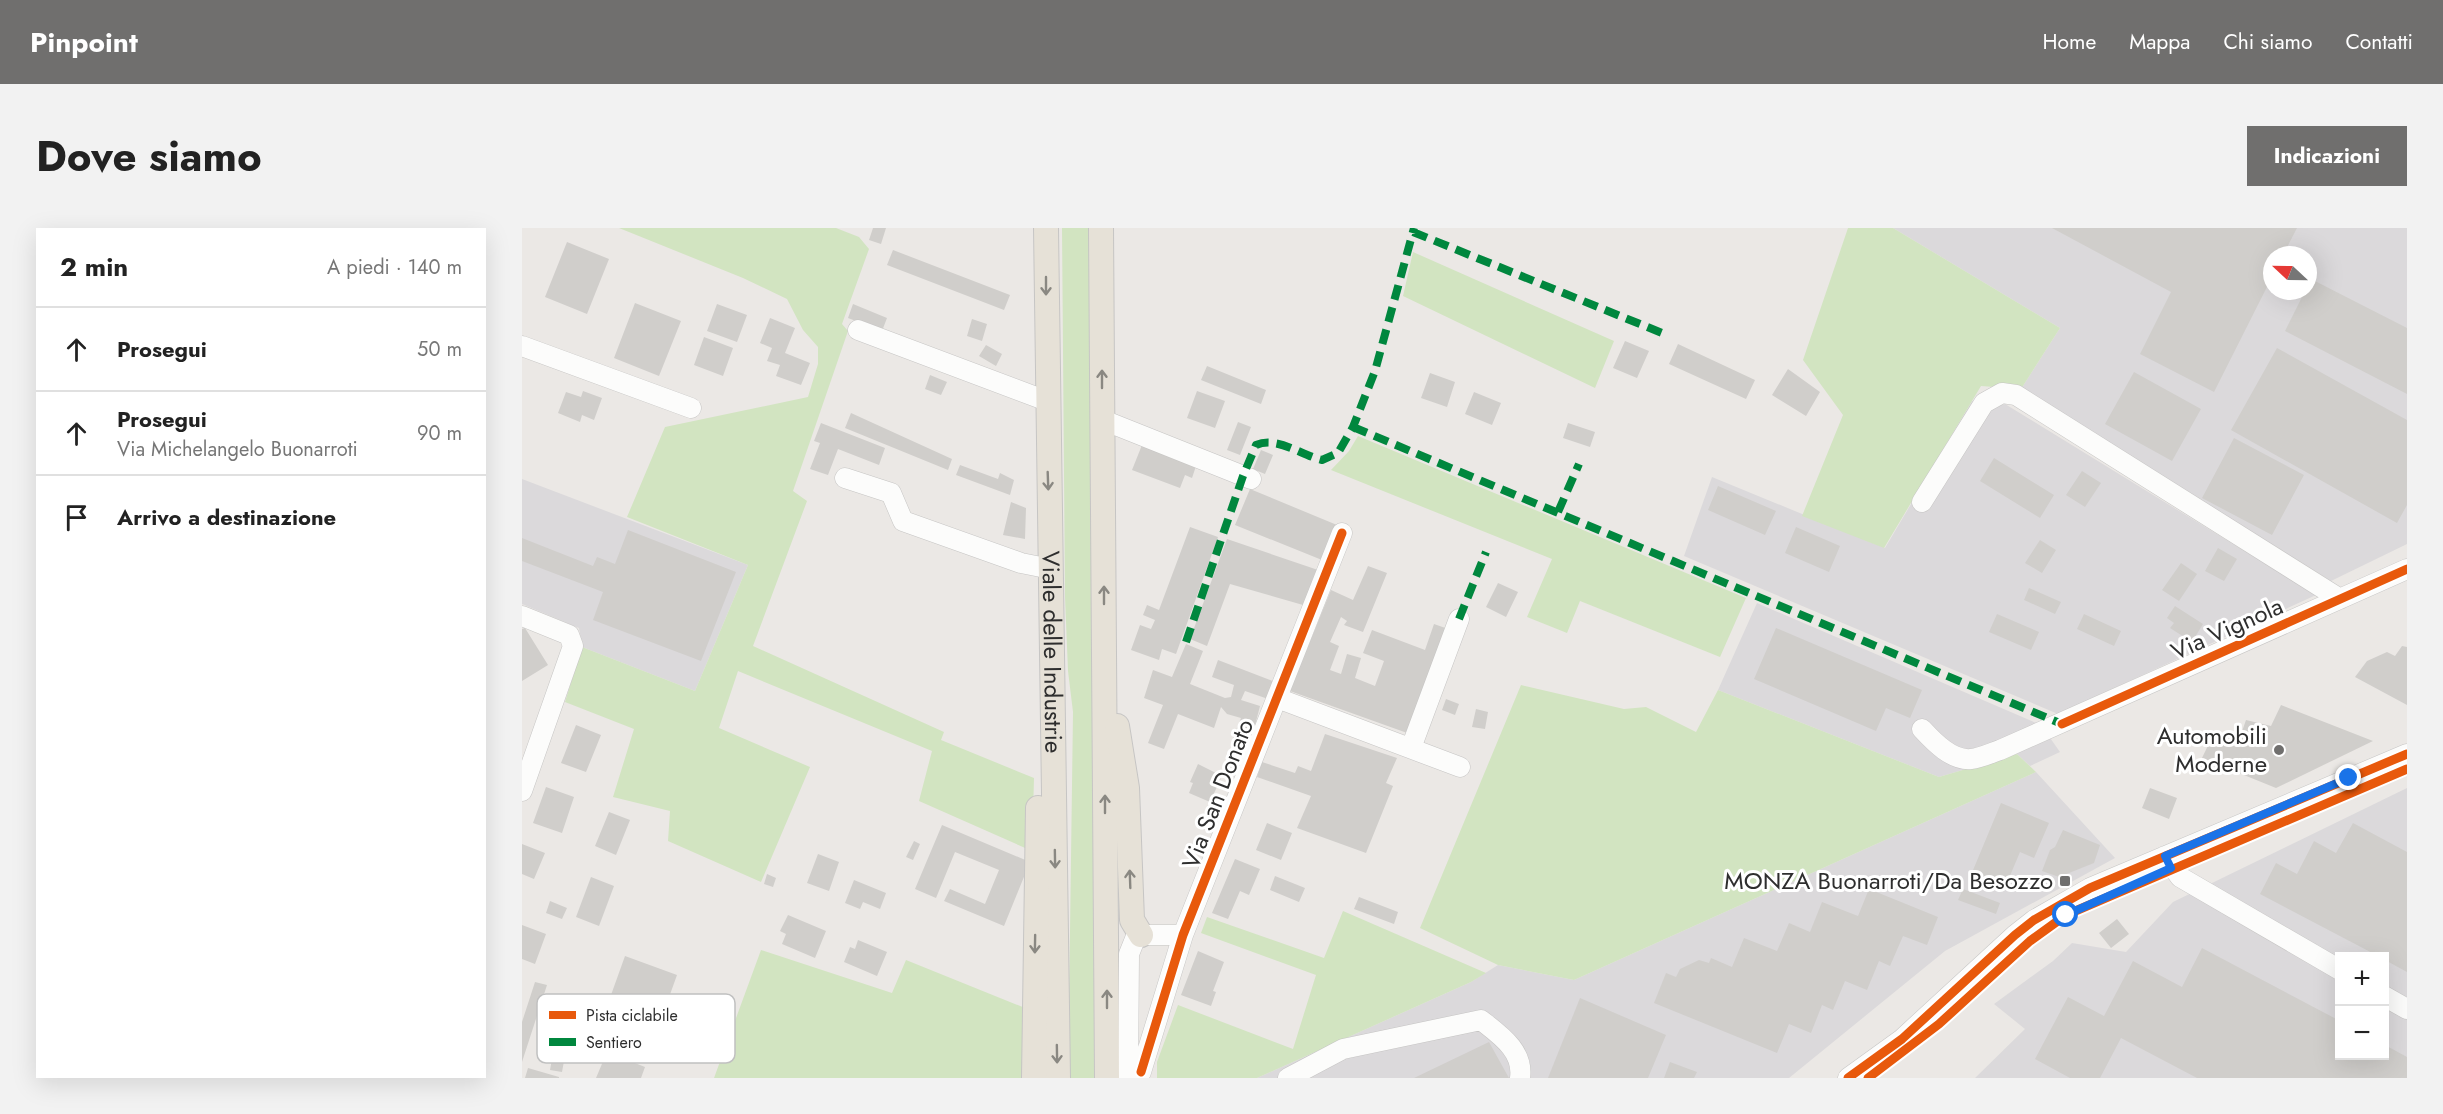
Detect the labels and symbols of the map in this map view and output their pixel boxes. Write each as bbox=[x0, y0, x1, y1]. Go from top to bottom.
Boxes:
north arrow bbox=[2263, 246, 2317, 300]
one-way arrow bbox=[1040, 276, 1052, 296]
one-way arrow bbox=[1097, 369, 1108, 389]
one-way arrow bbox=[1043, 471, 1054, 491]
street label: Viale delle Industrie bbox=[1034, 550, 1071, 753]
one-way arrow bbox=[1098, 585, 1110, 605]
street label: Via Vignola bbox=[2165, 588, 2288, 669]
street label: Via San Donato bbox=[1173, 714, 1262, 874]
place label: Automobili Moderne bbox=[2157, 718, 2267, 781]
marker: Automobili Moderne bbox=[2272, 743, 2286, 757]
route end bbox=[2335, 764, 2361, 790]
one-way arrow bbox=[1100, 794, 1111, 814]
one-way arrow bbox=[1049, 849, 1060, 869]
place label: MONZA Buonarroti/Da Besozzo bbox=[1724, 863, 2053, 898]
one-way arrow bbox=[1124, 870, 1136, 890]
marker: MONZA Buonarroti/Da Besozzo bbox=[2058, 874, 2072, 888]
route start bbox=[2052, 901, 2078, 927]
one-way arrow bbox=[1029, 934, 1041, 954]
one-way arrow bbox=[1101, 989, 1113, 1009]
legend bbox=[537, 994, 735, 1063]
text: Pista ciclabile bbox=[586, 1004, 678, 1027]
text: Sentiero bbox=[586, 1031, 642, 1054]
one-way arrow bbox=[1051, 1044, 1063, 1064]

